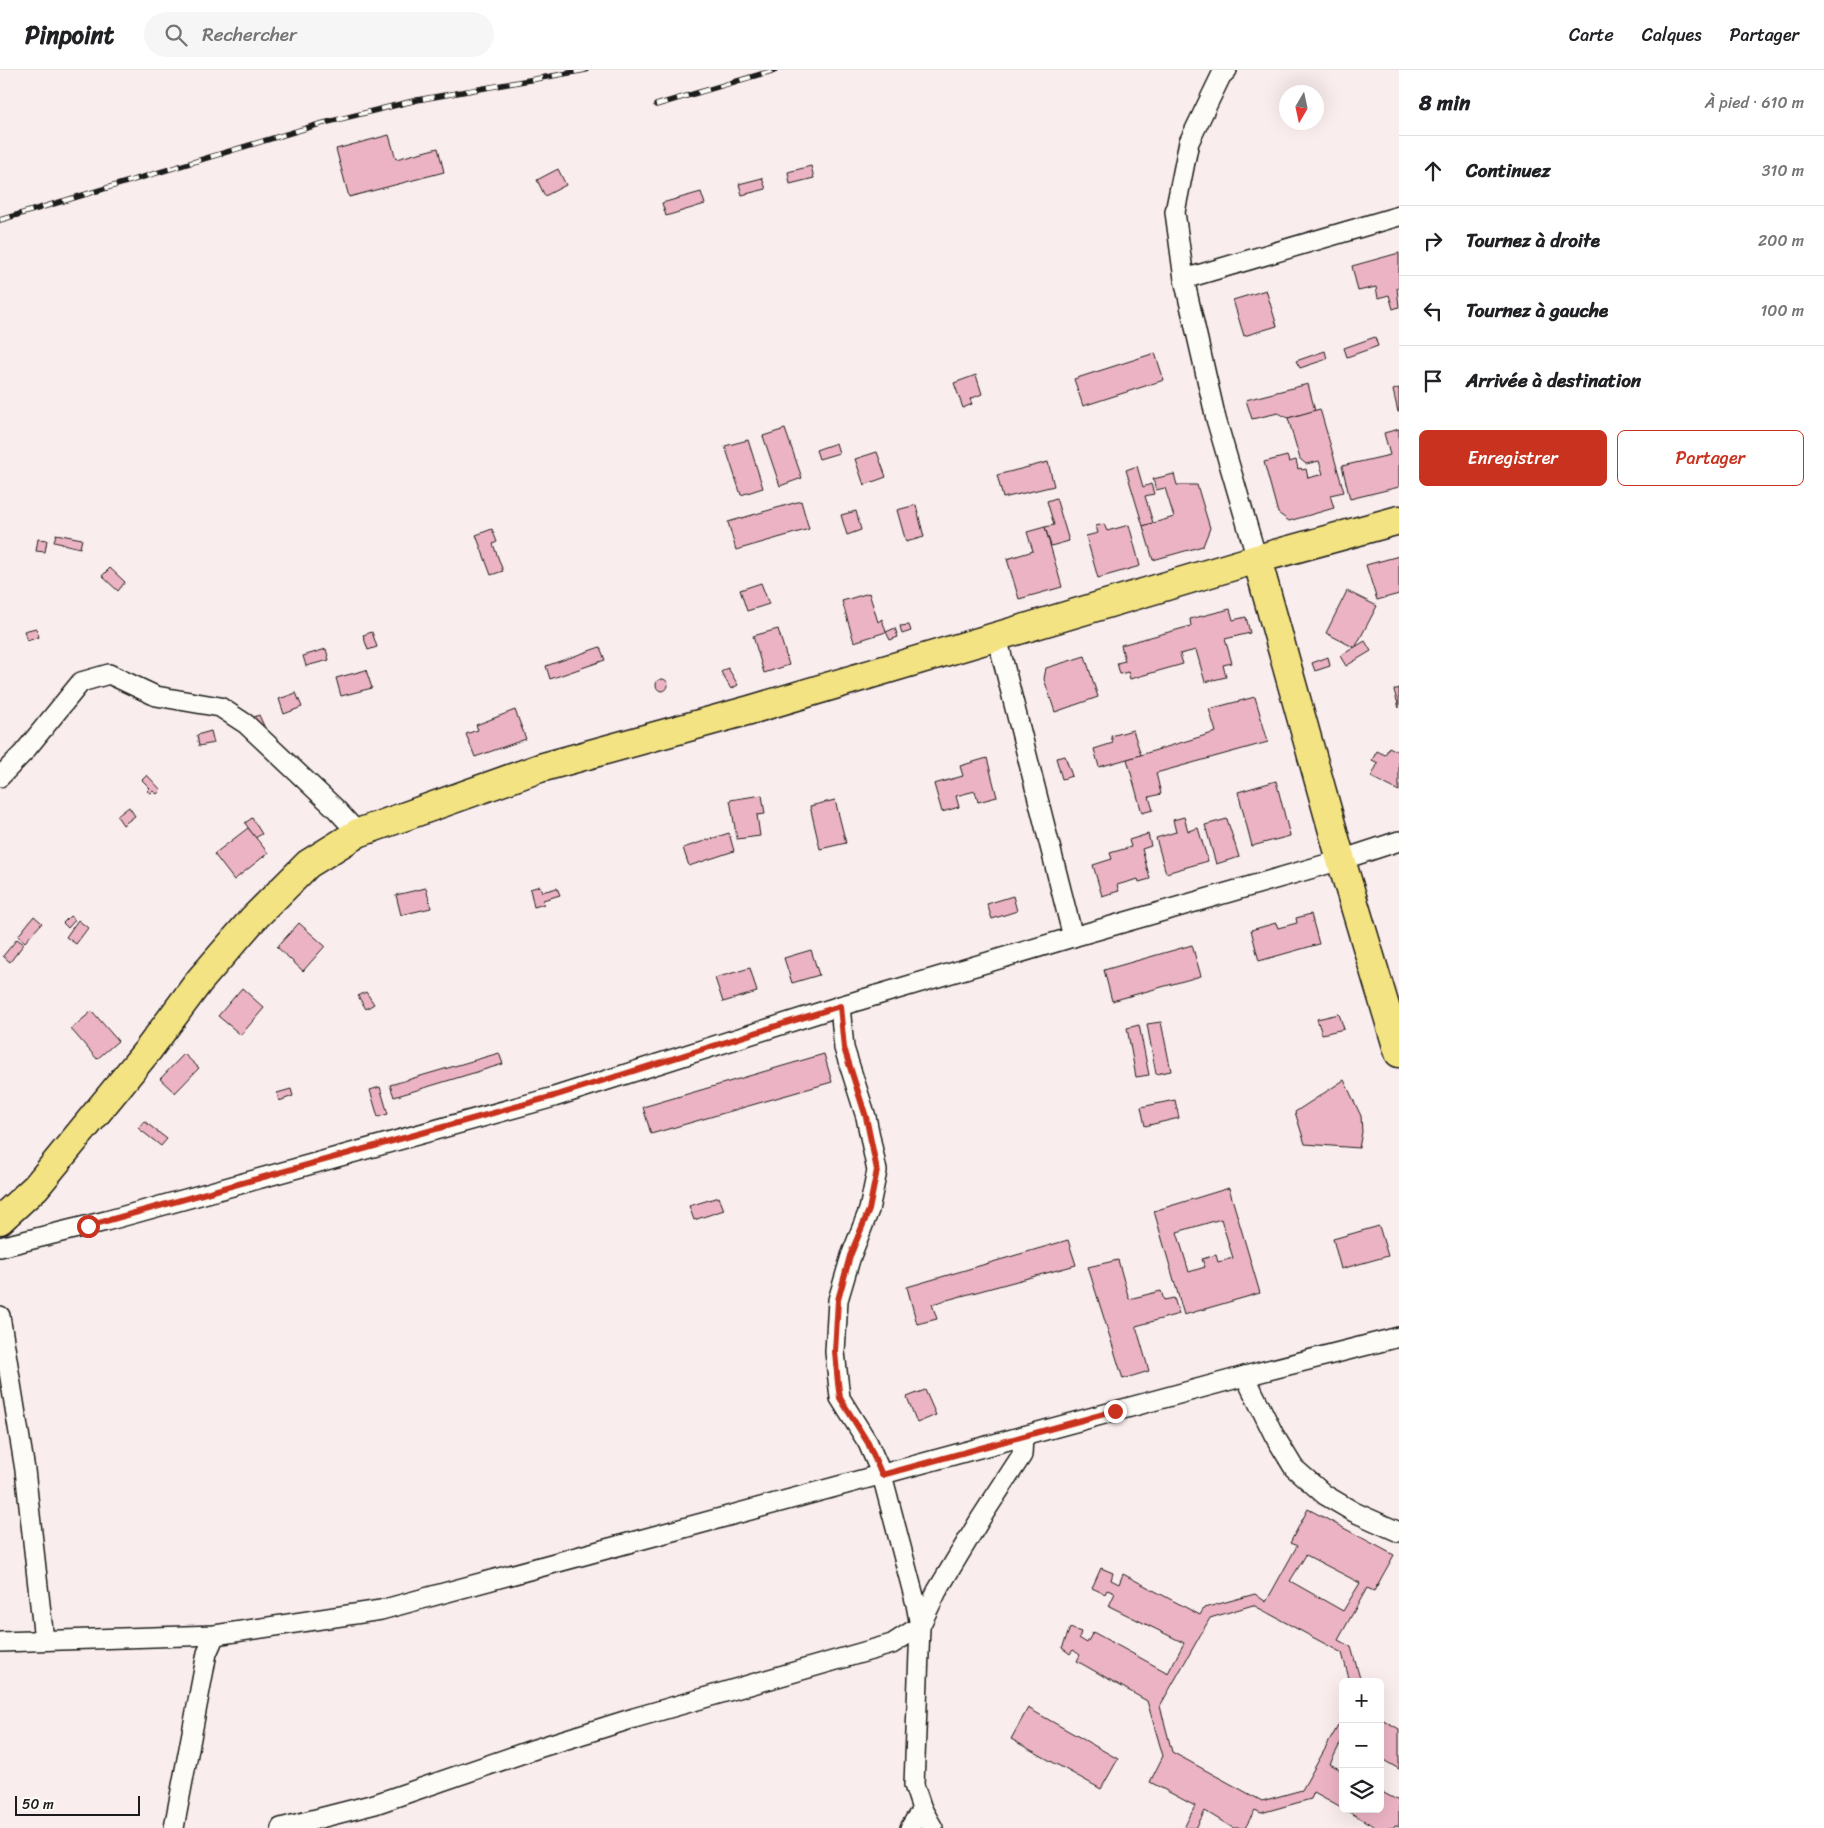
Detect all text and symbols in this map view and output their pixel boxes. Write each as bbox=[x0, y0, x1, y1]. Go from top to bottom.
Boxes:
search box bbox=[144, 12, 494, 57]
text: Pinpoint bbox=[25, 14, 114, 56]
text: Rechercher bbox=[202, 18, 297, 51]
text: Carte bbox=[1569, 19, 1614, 51]
text: Calques bbox=[1642, 19, 1702, 51]
text: Partager bbox=[1730, 19, 1799, 51]
icon: search bbox=[162, 21, 190, 49]
text: 8 min bbox=[1419, 84, 1470, 122]
north arrow bbox=[1279, 85, 1324, 130]
text: À pied · 610 m bbox=[1705, 88, 1804, 117]
text: Continuez bbox=[1466, 154, 1551, 187]
text: 310 m bbox=[1762, 156, 1804, 185]
icon: ahead bbox=[1419, 157, 1447, 185]
text: Tournez à droite bbox=[1466, 224, 1600, 257]
text: 200 m bbox=[1758, 226, 1804, 255]
icon: right bbox=[1419, 227, 1447, 255]
text: Tournez à gauche bbox=[1466, 294, 1608, 327]
text: 100 m bbox=[1760, 296, 1804, 325]
icon: left bbox=[1419, 297, 1447, 325]
text: Arrivée à destination bbox=[1466, 364, 1641, 397]
icon: arrive bbox=[1419, 367, 1447, 395]
button: Enregistrer bbox=[1419, 430, 1607, 486]
button: Partager bbox=[1617, 430, 1804, 486]
route start bbox=[77, 1215, 100, 1238]
route end bbox=[1104, 1400, 1127, 1423]
map controls bbox=[1339, 1678, 1384, 1813]
button: + bbox=[1339, 1678, 1384, 1723]
button: − bbox=[1339, 1723, 1384, 1768]
button: layers bbox=[1339, 1768, 1384, 1813]
text: 50 m bbox=[22, 1792, 54, 1817]
scale bar bbox=[15, 1793, 140, 1816]

